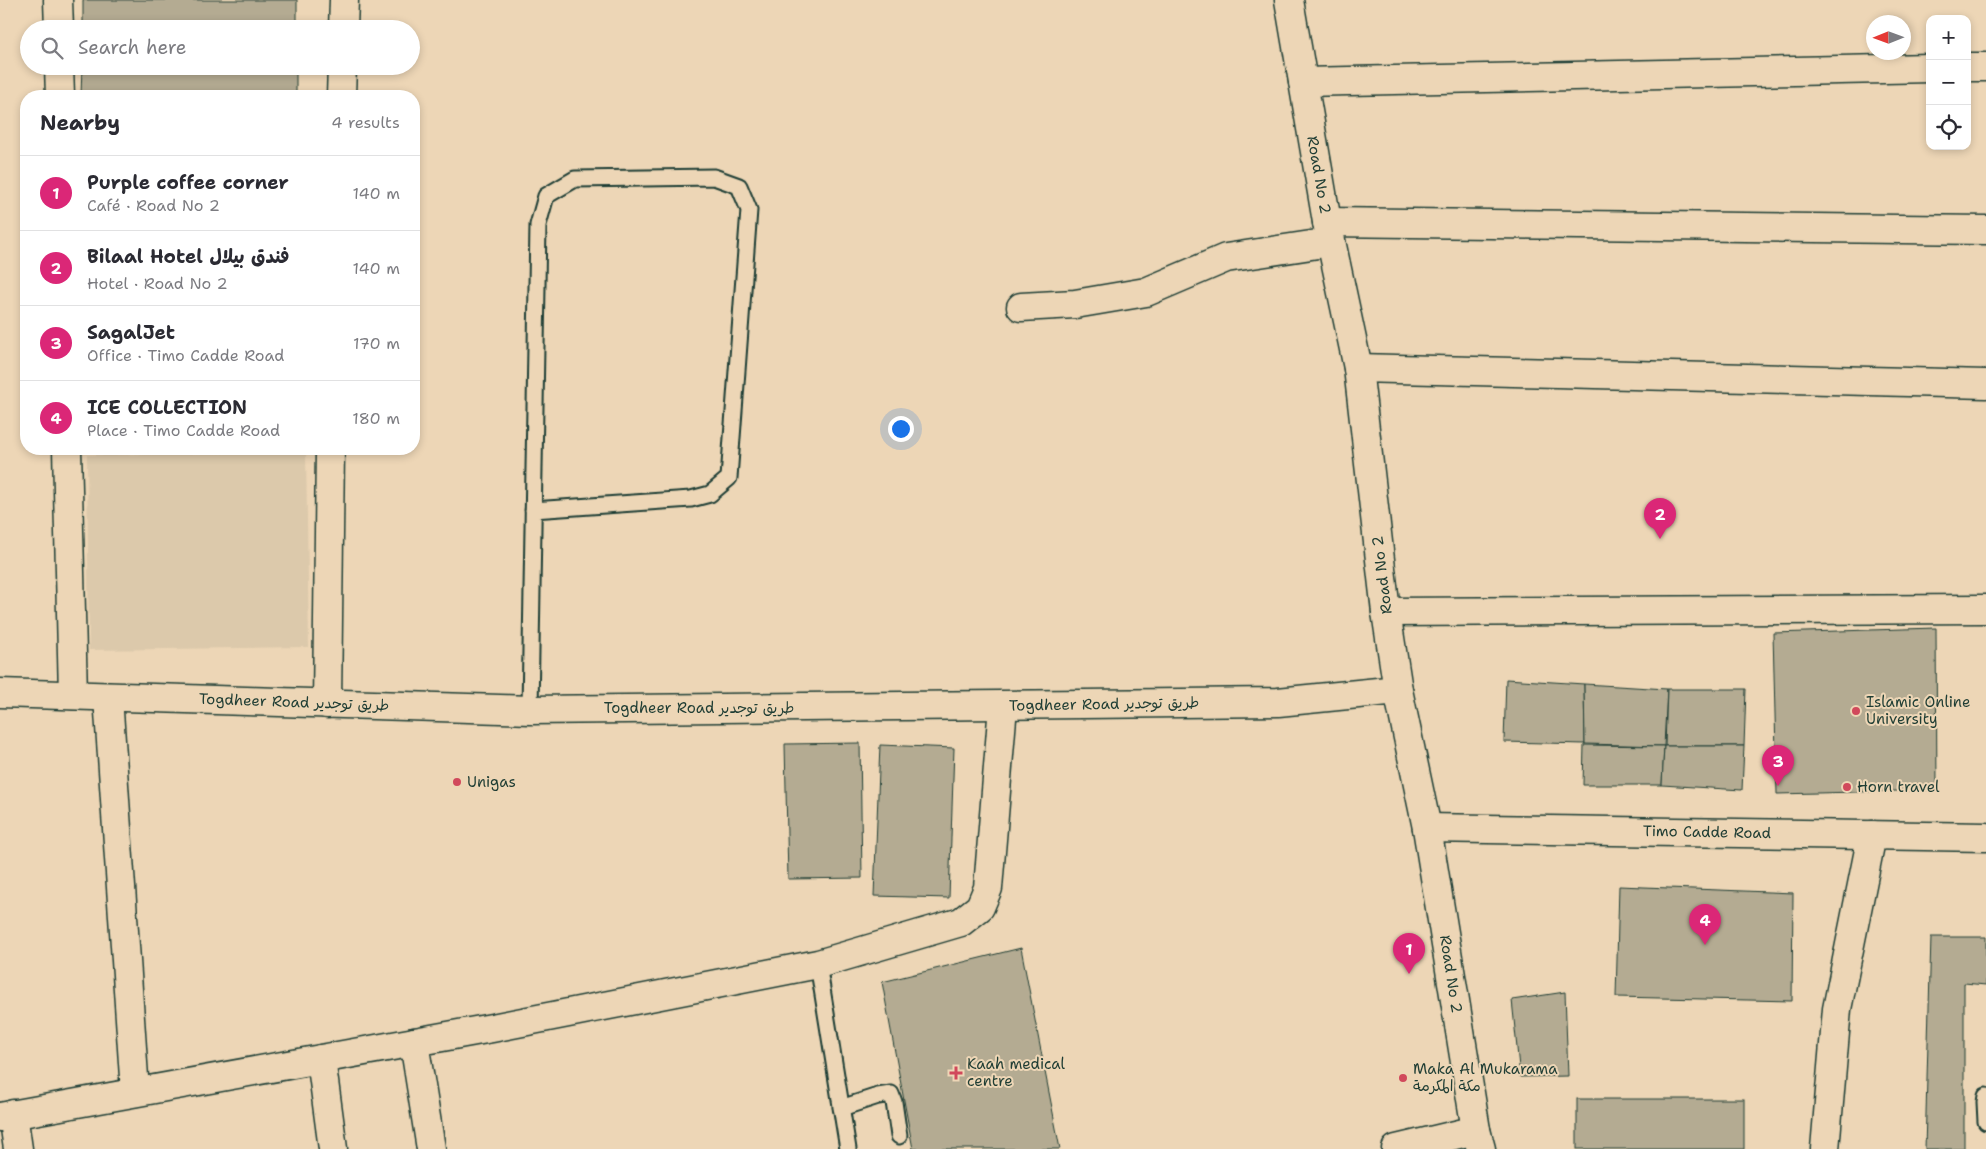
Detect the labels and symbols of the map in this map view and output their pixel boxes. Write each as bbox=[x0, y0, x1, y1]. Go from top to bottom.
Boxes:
north arrow bbox=[1866, 15, 1911, 60]
street label: Road No 2 bbox=[1302, 135, 1336, 215]
your location bbox=[888, 416, 914, 442]
pin: 2 bbox=[1644, 498, 1676, 539]
street label: Road No 2 bbox=[1367, 535, 1397, 615]
street label: Togdheer Road طريق توجدير bbox=[198, 689, 390, 715]
street label: Togdheer Road طريق توجدير bbox=[1009, 692, 1199, 716]
place label: Islamic Online University bbox=[1866, 692, 1970, 729]
street label: Togdheer Road طريق توجدير bbox=[604, 698, 794, 718]
marker: Islamic Online University bbox=[1850, 705, 1862, 717]
pin: 3 bbox=[1762, 745, 1794, 786]
place label: Unigas bbox=[467, 772, 516, 792]
marker: Unigas bbox=[451, 776, 463, 788]
place label: Horn travel bbox=[1857, 777, 1940, 797]
marker: Horn travel bbox=[1841, 781, 1853, 793]
street label: Timo Cadde Road bbox=[1643, 821, 1772, 843]
pin: 4 bbox=[1689, 904, 1721, 945]
pin: 1 bbox=[1393, 933, 1425, 974]
street label: Road No 2 bbox=[1435, 934, 1467, 1014]
place label: Kaah medical centre bbox=[967, 1054, 1066, 1091]
place label: Maka Al Mukarama مكة المكرمة bbox=[1413, 1059, 1558, 1096]
marker: Kaah medical centre bbox=[949, 1066, 963, 1080]
marker: Maka Al Mukarama مكة المكرمة bbox=[1397, 1072, 1409, 1084]

